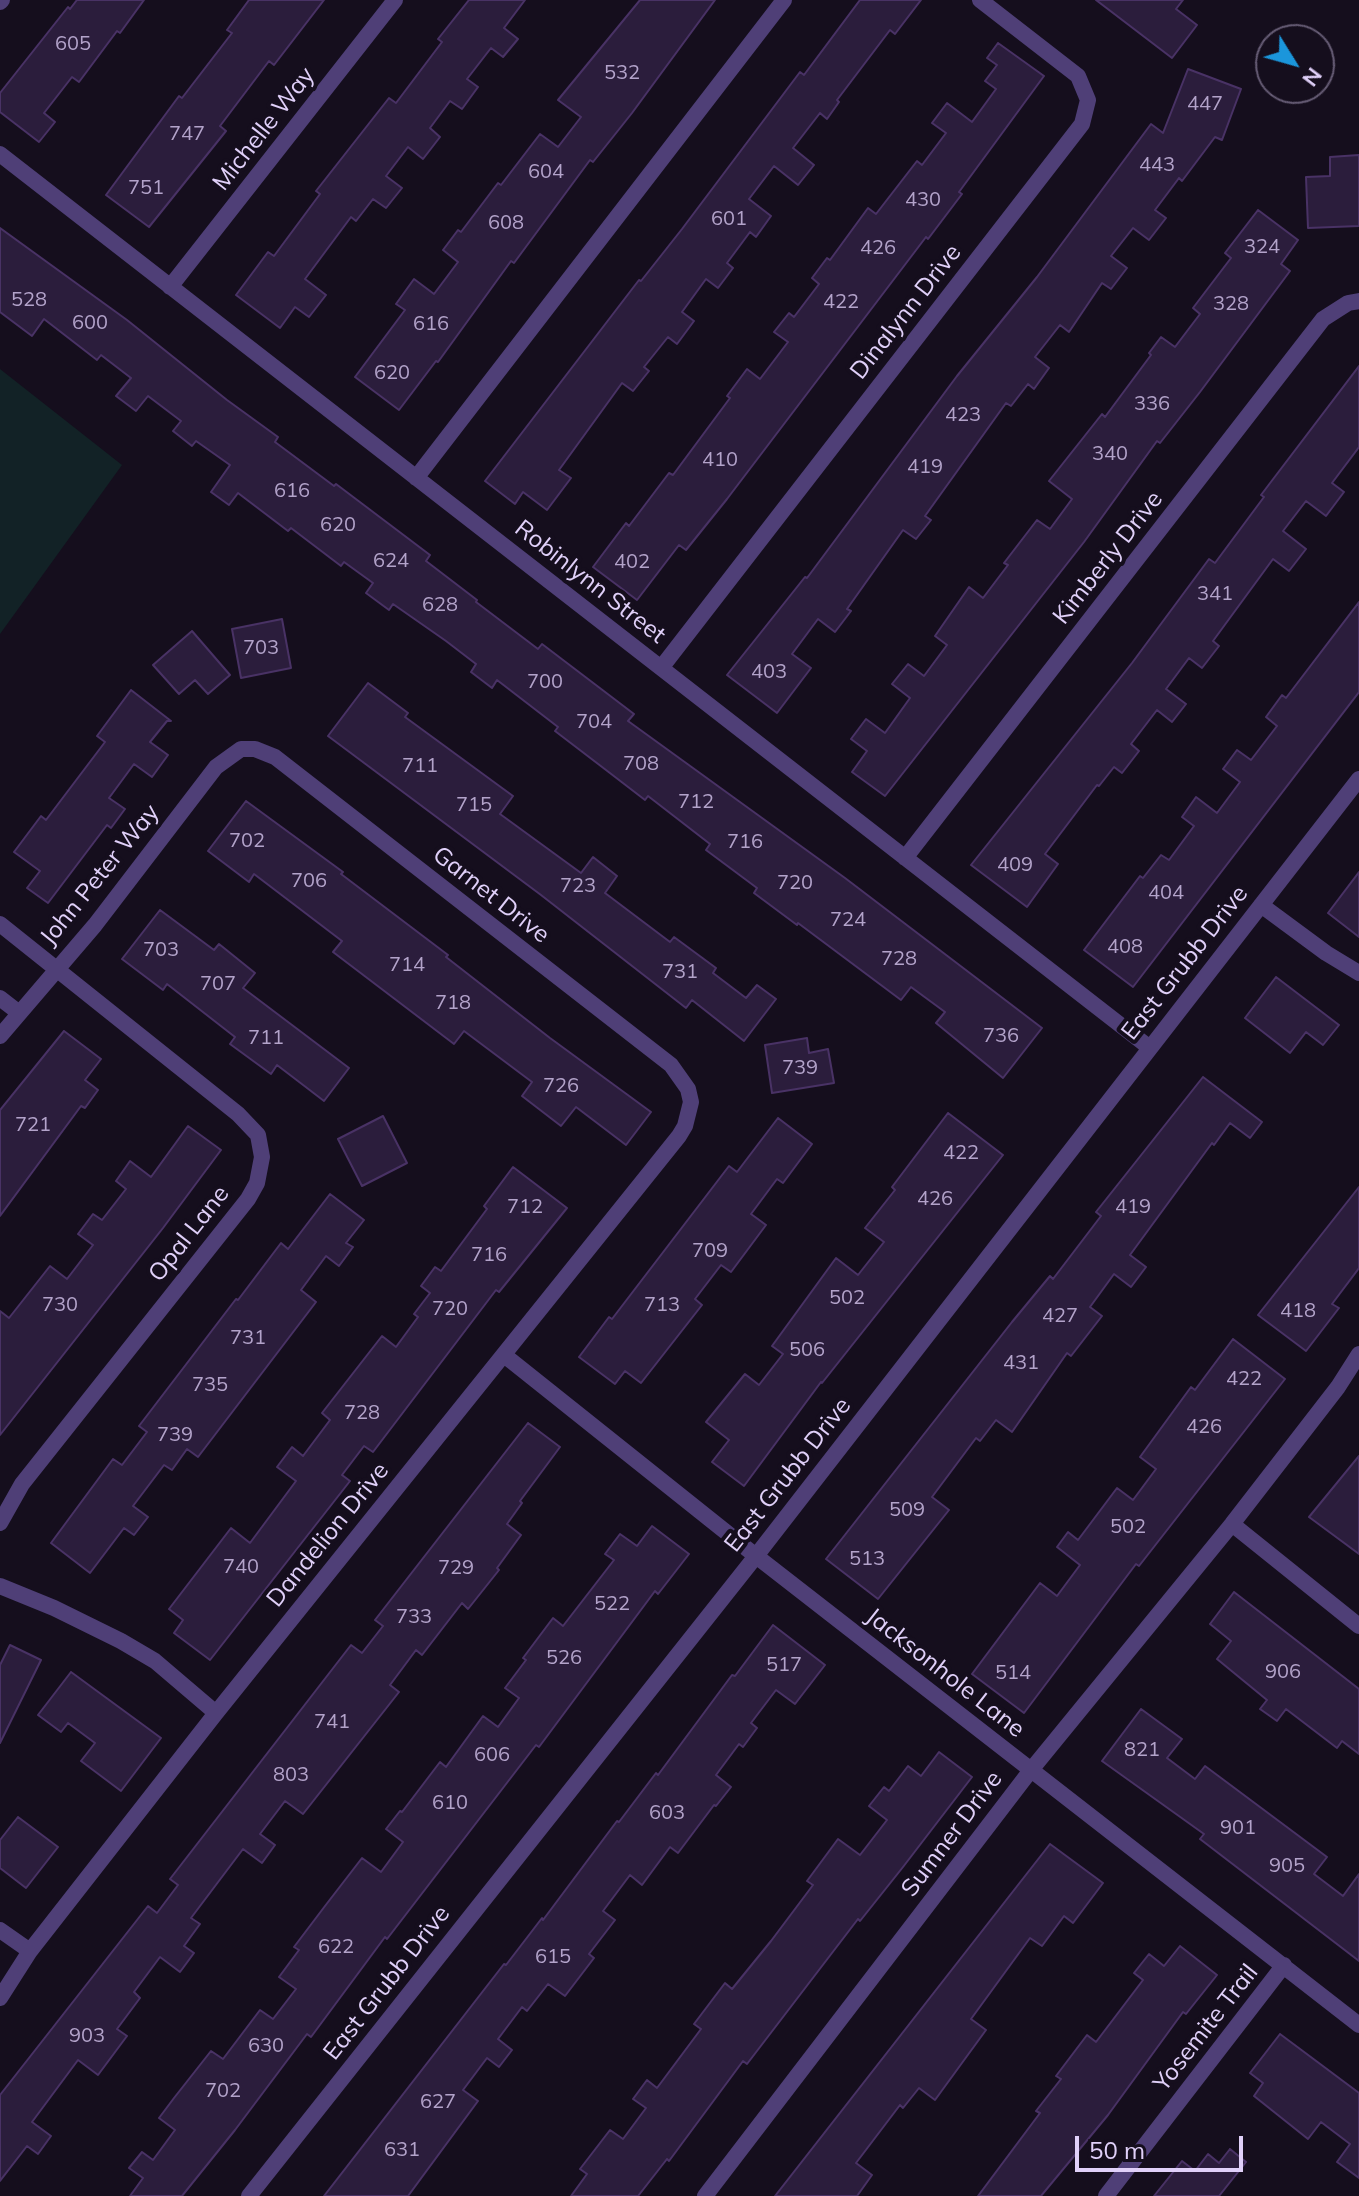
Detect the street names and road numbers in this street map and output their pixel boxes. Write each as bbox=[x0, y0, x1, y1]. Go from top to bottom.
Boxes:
street label: Michelle Way bbox=[207, 62, 321, 196]
street label: Dinalynn Drive bbox=[844, 239, 968, 385]
street label: Kimberly Drive bbox=[1047, 486, 1169, 630]
street label: Robinlynn Street bbox=[509, 514, 671, 650]
street label: John Peter Way bbox=[34, 799, 166, 951]
street label: Garnet Drive bbox=[427, 840, 555, 950]
street label: East Grubb Drive bbox=[1116, 880, 1254, 1046]
street label: Opal Lane bbox=[143, 1180, 235, 1288]
street label: East Grubb Drive bbox=[719, 1392, 857, 1558]
street label: Dandelion Drive bbox=[261, 1457, 395, 1613]
street label: Jacksonhole Lane bbox=[860, 1602, 1030, 1744]
street label: Sumner Drive bbox=[895, 1765, 1009, 1903]
street label: East Grubb Drive bbox=[318, 1900, 456, 2066]
street label: Yosemite Trail bbox=[1148, 1959, 1264, 2097]

